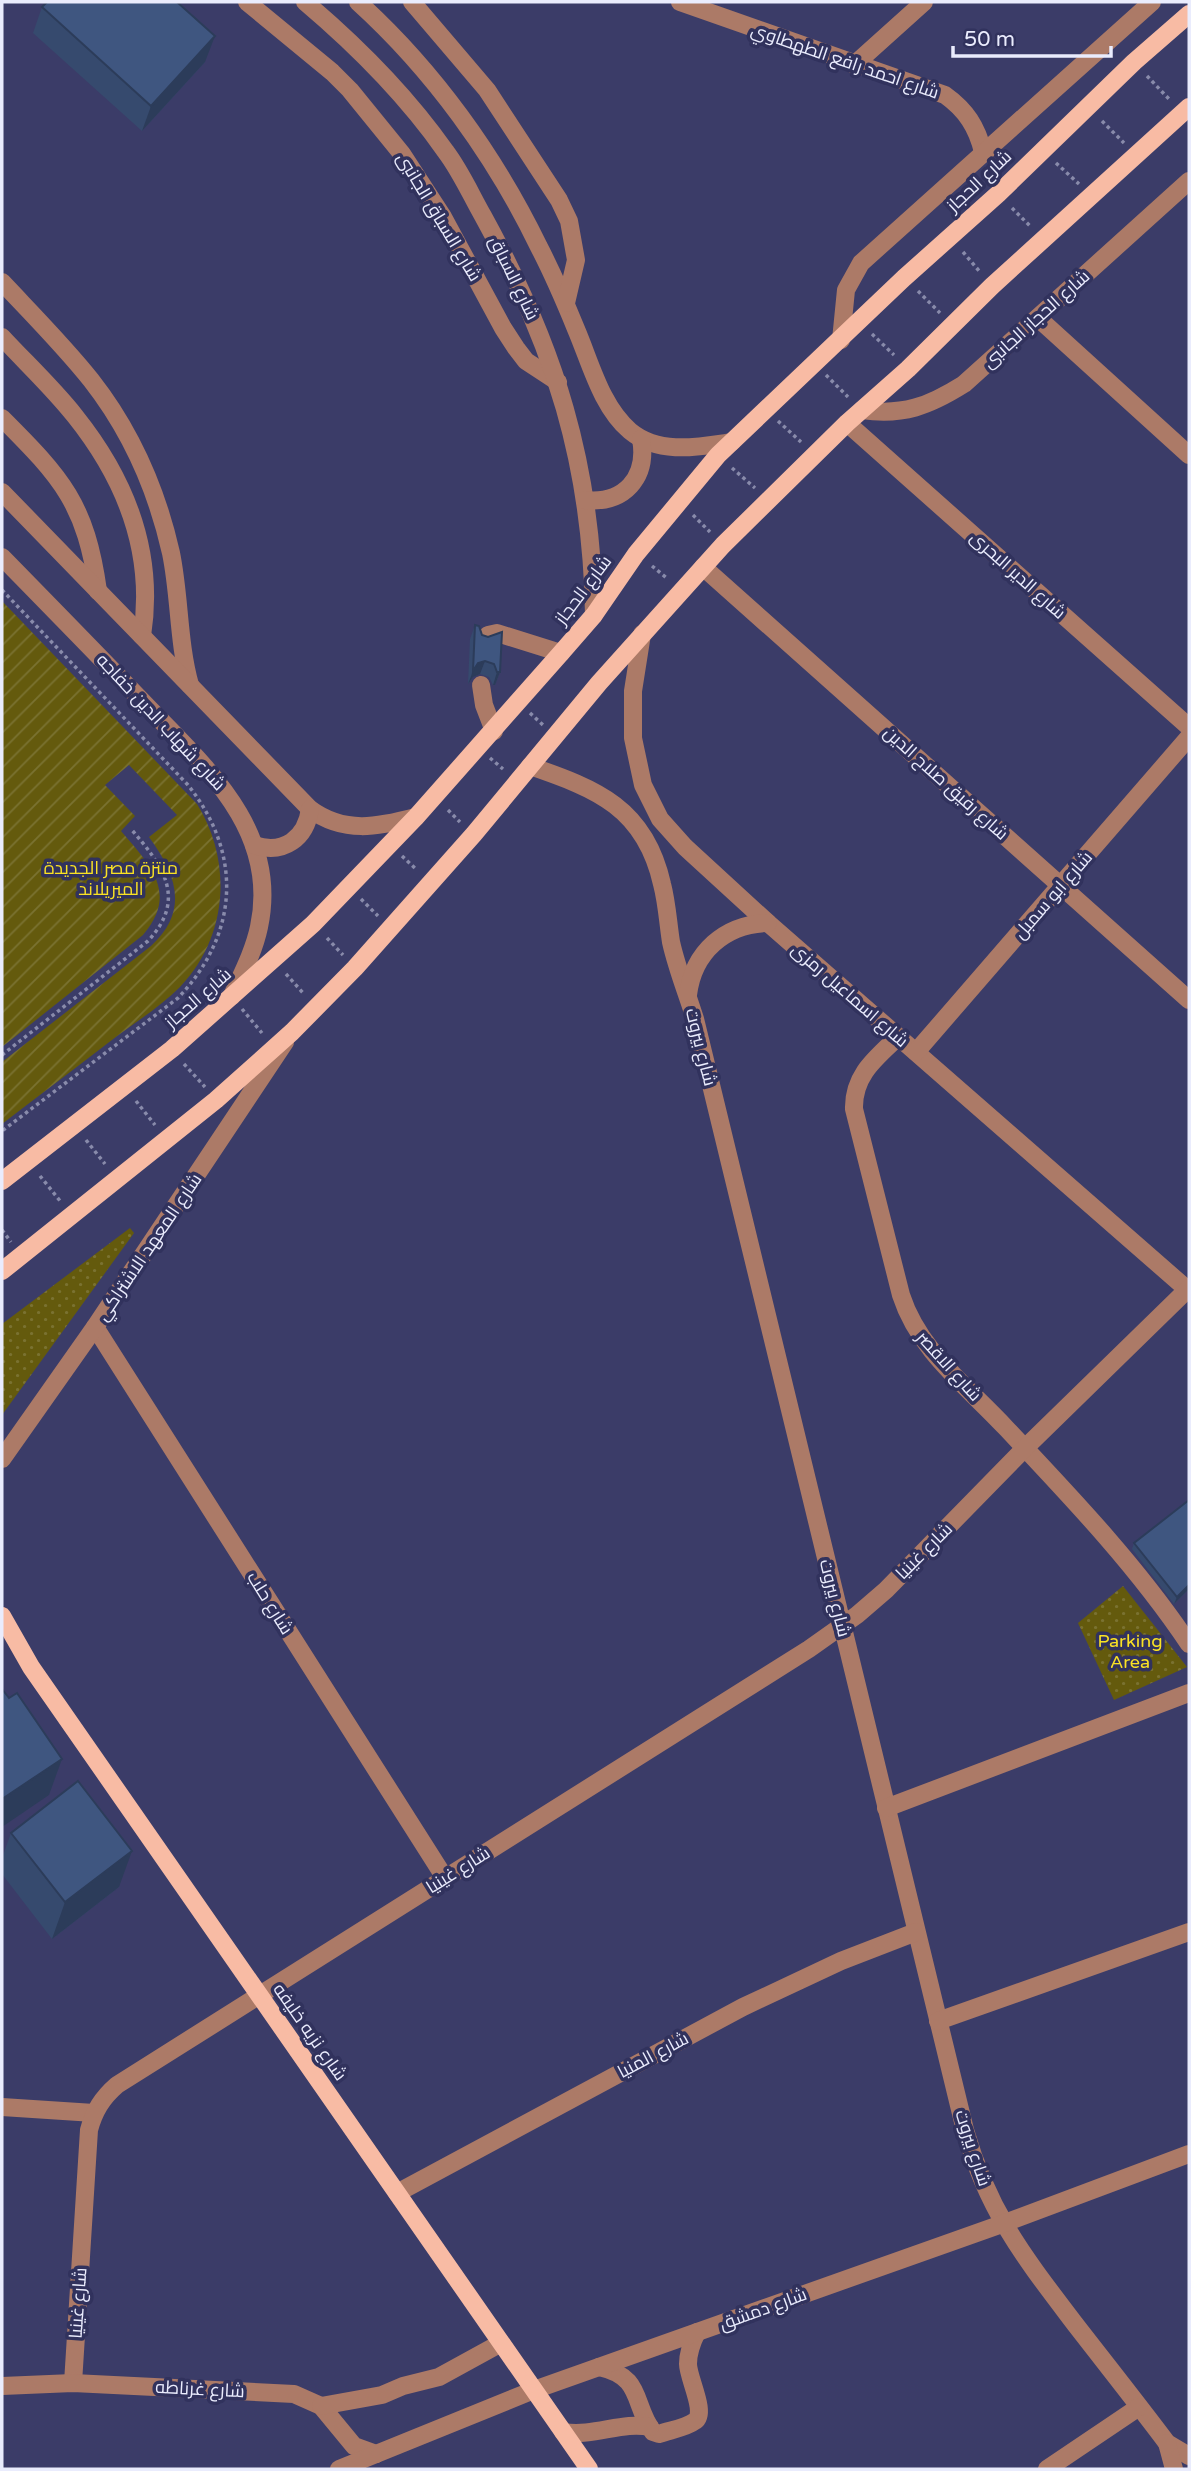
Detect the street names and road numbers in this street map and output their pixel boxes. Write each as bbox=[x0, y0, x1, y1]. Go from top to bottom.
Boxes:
street label: شارع احمد رافع الطهطاوي bbox=[747, 18, 942, 106]
street label: شارع الحجاز bbox=[941, 145, 1017, 218]
street label: شارع السباق الجانبى bbox=[391, 149, 486, 286]
street label: شارع السباق bbox=[483, 232, 544, 324]
street label: شارع الحجاز الجانبى bbox=[978, 265, 1095, 374]
street label: شارع الدير البحرى bbox=[965, 526, 1070, 625]
street label: شارع الحجاز bbox=[549, 551, 617, 630]
street label: شارع شهاب الدين خفاجه bbox=[91, 649, 230, 796]
street label: شارع رفيق صلاح الدين bbox=[878, 721, 1013, 845]
street label: شارع ابو سمبل bbox=[1009, 847, 1098, 944]
street label: شارع اسماعيل رمزى bbox=[786, 938, 913, 1053]
street label: شارع الحجاز bbox=[159, 963, 236, 1034]
street label: شارع بيروت bbox=[680, 1006, 721, 1088]
street label: شارع المعهد الاشتراكي bbox=[91, 1169, 209, 1327]
street label: شارع الاقصر bbox=[910, 1326, 986, 1406]
street label: شارع غينيا bbox=[891, 1518, 958, 1585]
street label: شارع بيروت bbox=[814, 1557, 855, 1639]
street label: شارع حلب bbox=[241, 1568, 298, 1639]
street label: شارع غينيا bbox=[422, 1842, 495, 1899]
street label: شارع نزيه خليفه bbox=[268, 1979, 352, 2085]
street label: شارع المنيا bbox=[614, 2027, 693, 2084]
street label: شارع بيروت bbox=[949, 2107, 996, 2189]
street label: شارع غينيا bbox=[65, 2267, 92, 2339]
street label: شارع دمشق bbox=[716, 2283, 810, 2336]
street label: شارع غرناطه bbox=[155, 2376, 245, 2403]

